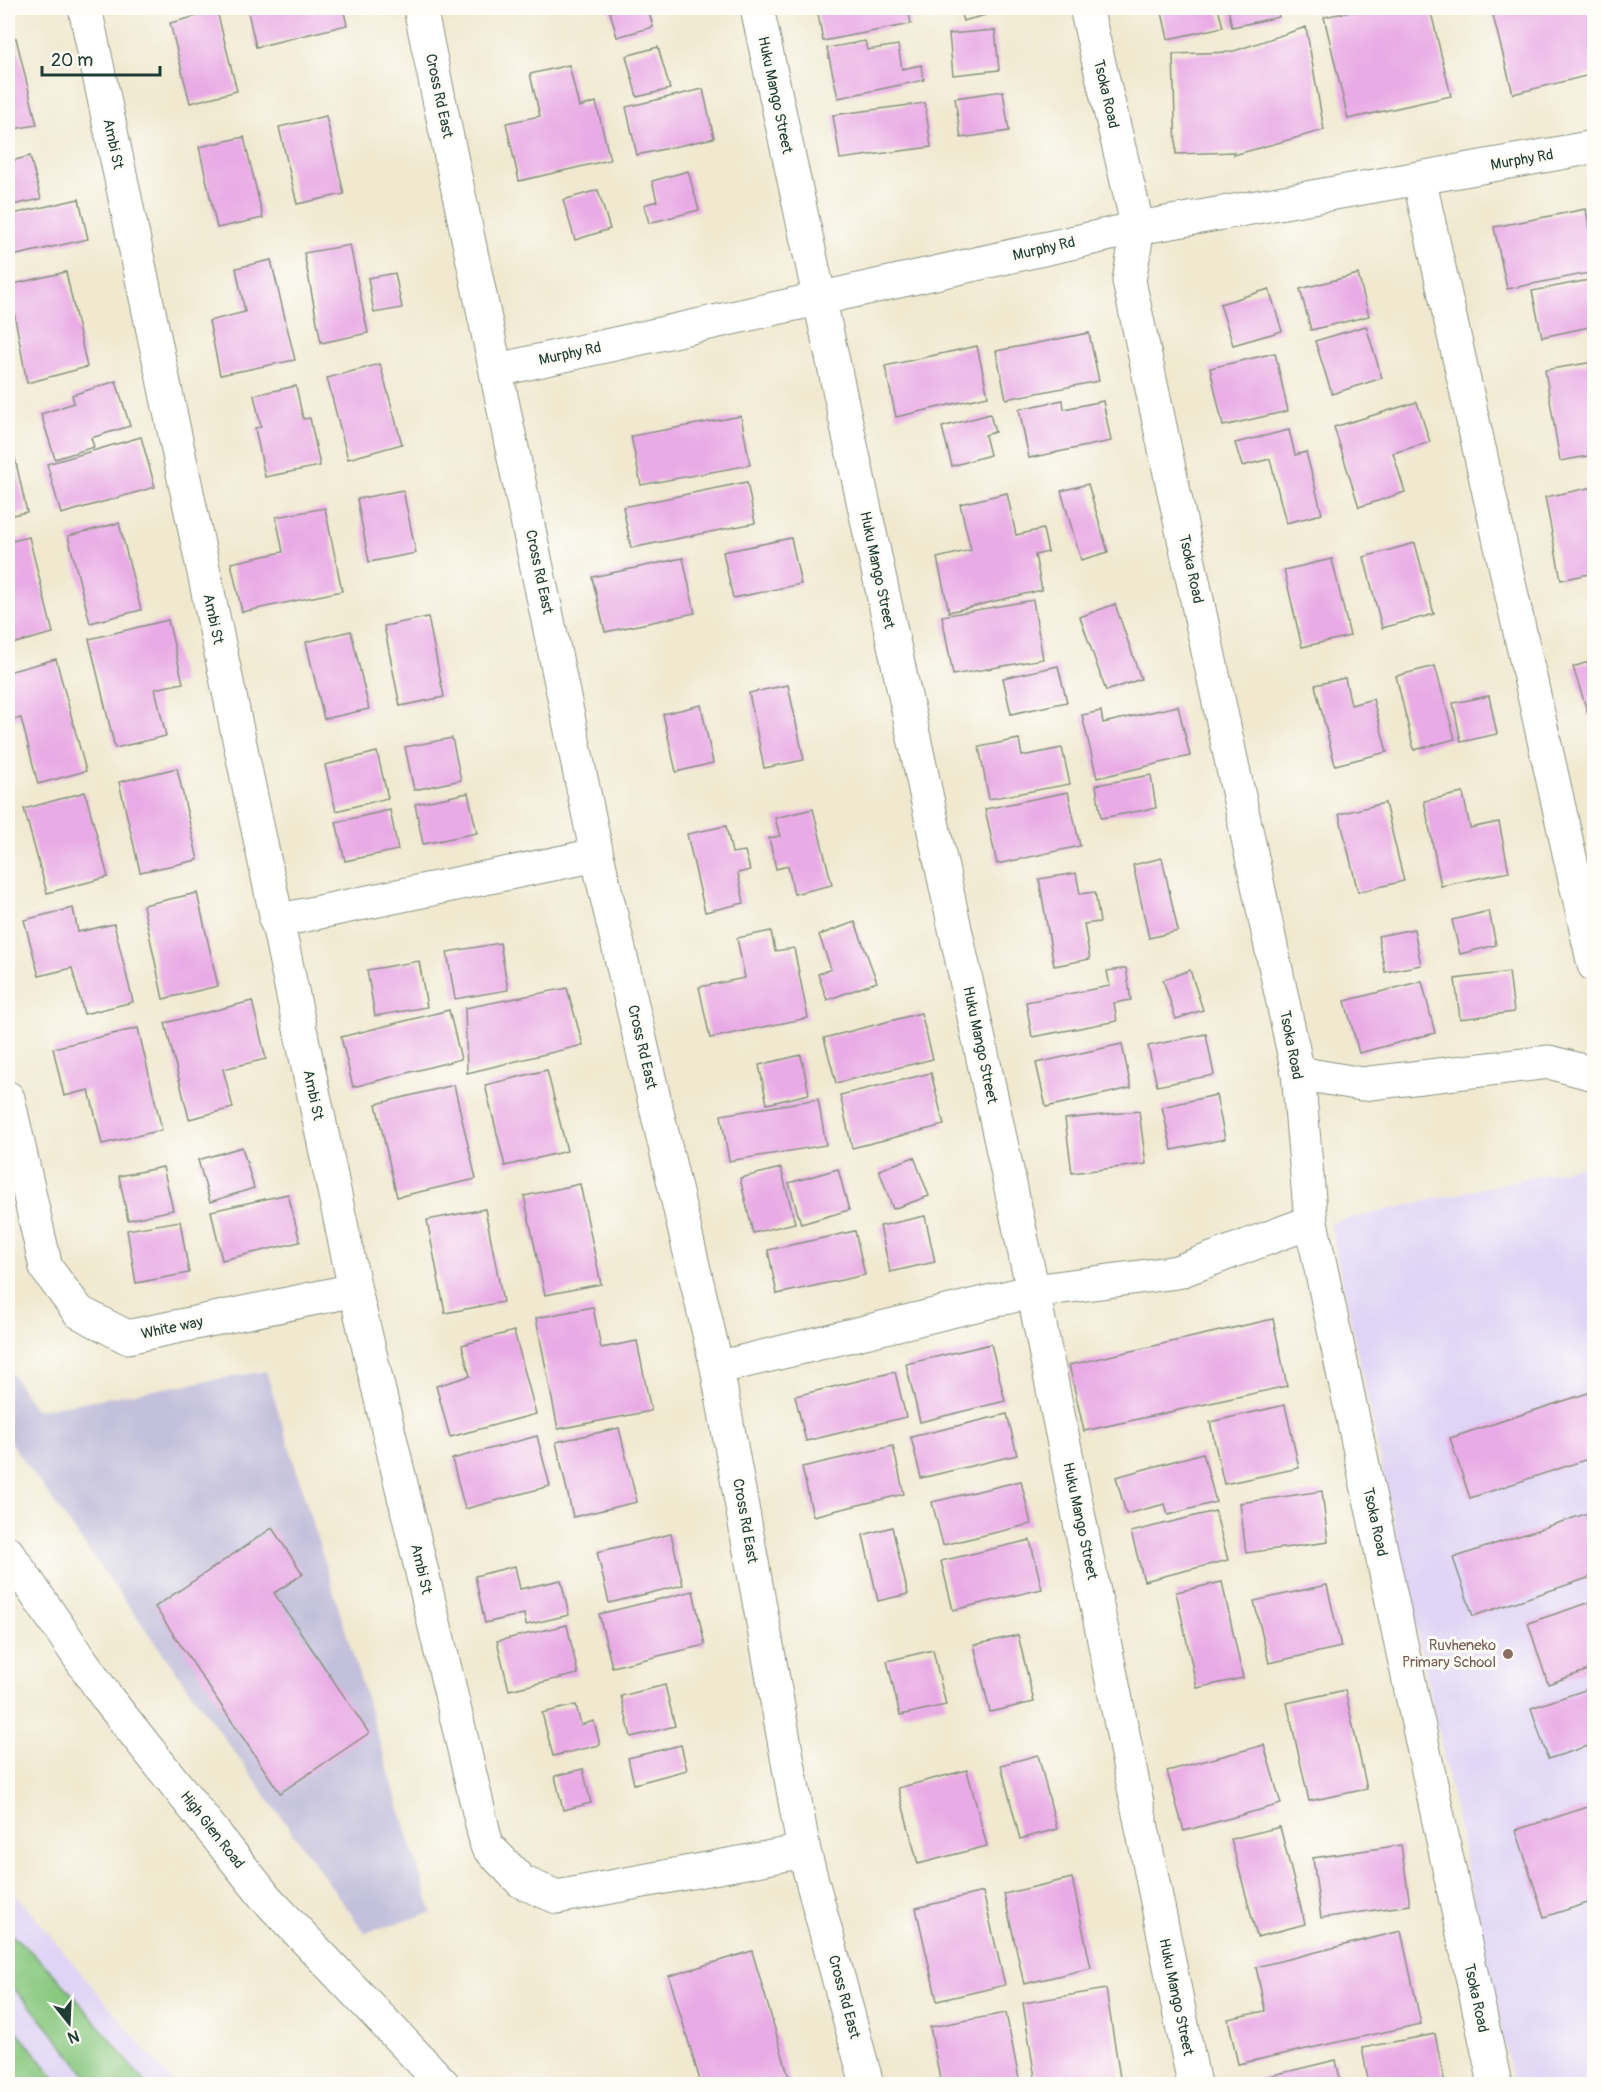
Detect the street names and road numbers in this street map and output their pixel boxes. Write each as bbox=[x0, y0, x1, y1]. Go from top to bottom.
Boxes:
street label: Huku Mango Street bbox=[753, 35, 797, 156]
street label: Cross Rd East bbox=[421, 52, 457, 141]
street label: Tsoka Road bbox=[1089, 58, 1123, 130]
street label: Ambi St bbox=[98, 117, 128, 172]
street label: Murphy Rd bbox=[1489, 145, 1555, 175]
street label: Murphy Rd bbox=[1011, 233, 1077, 265]
street label: Murphy Rd bbox=[537, 338, 603, 370]
street label: Huku Mango Street bbox=[855, 510, 899, 631]
street label: Cross Rd East bbox=[521, 528, 557, 617]
street label: Tsoka Road bbox=[1174, 533, 1208, 605]
street label: Ambi St bbox=[198, 592, 228, 647]
street label: Huku Mango Street bbox=[958, 985, 1002, 1106]
street label: Cross Rd East bbox=[623, 1003, 661, 1092]
street label: Tsoka Road bbox=[1275, 1009, 1307, 1081]
street label: Ambi St bbox=[298, 1068, 328, 1123]
street label: White way bbox=[139, 1312, 205, 1344]
street label: Huku Mango Street bbox=[1058, 1461, 1102, 1582]
street label: Cross Rd East bbox=[728, 1477, 762, 1566]
street label: Tsoka Road bbox=[1358, 1486, 1392, 1558]
street label: Ambi St bbox=[406, 1542, 436, 1597]
street label: High Glen Road bbox=[176, 1787, 248, 1873]
street label: Huku Mango Street bbox=[1154, 1937, 1198, 2058]
street label: Cross Rd East bbox=[824, 1953, 865, 2042]
street label: Tsoka Road bbox=[1459, 1962, 1493, 2034]

